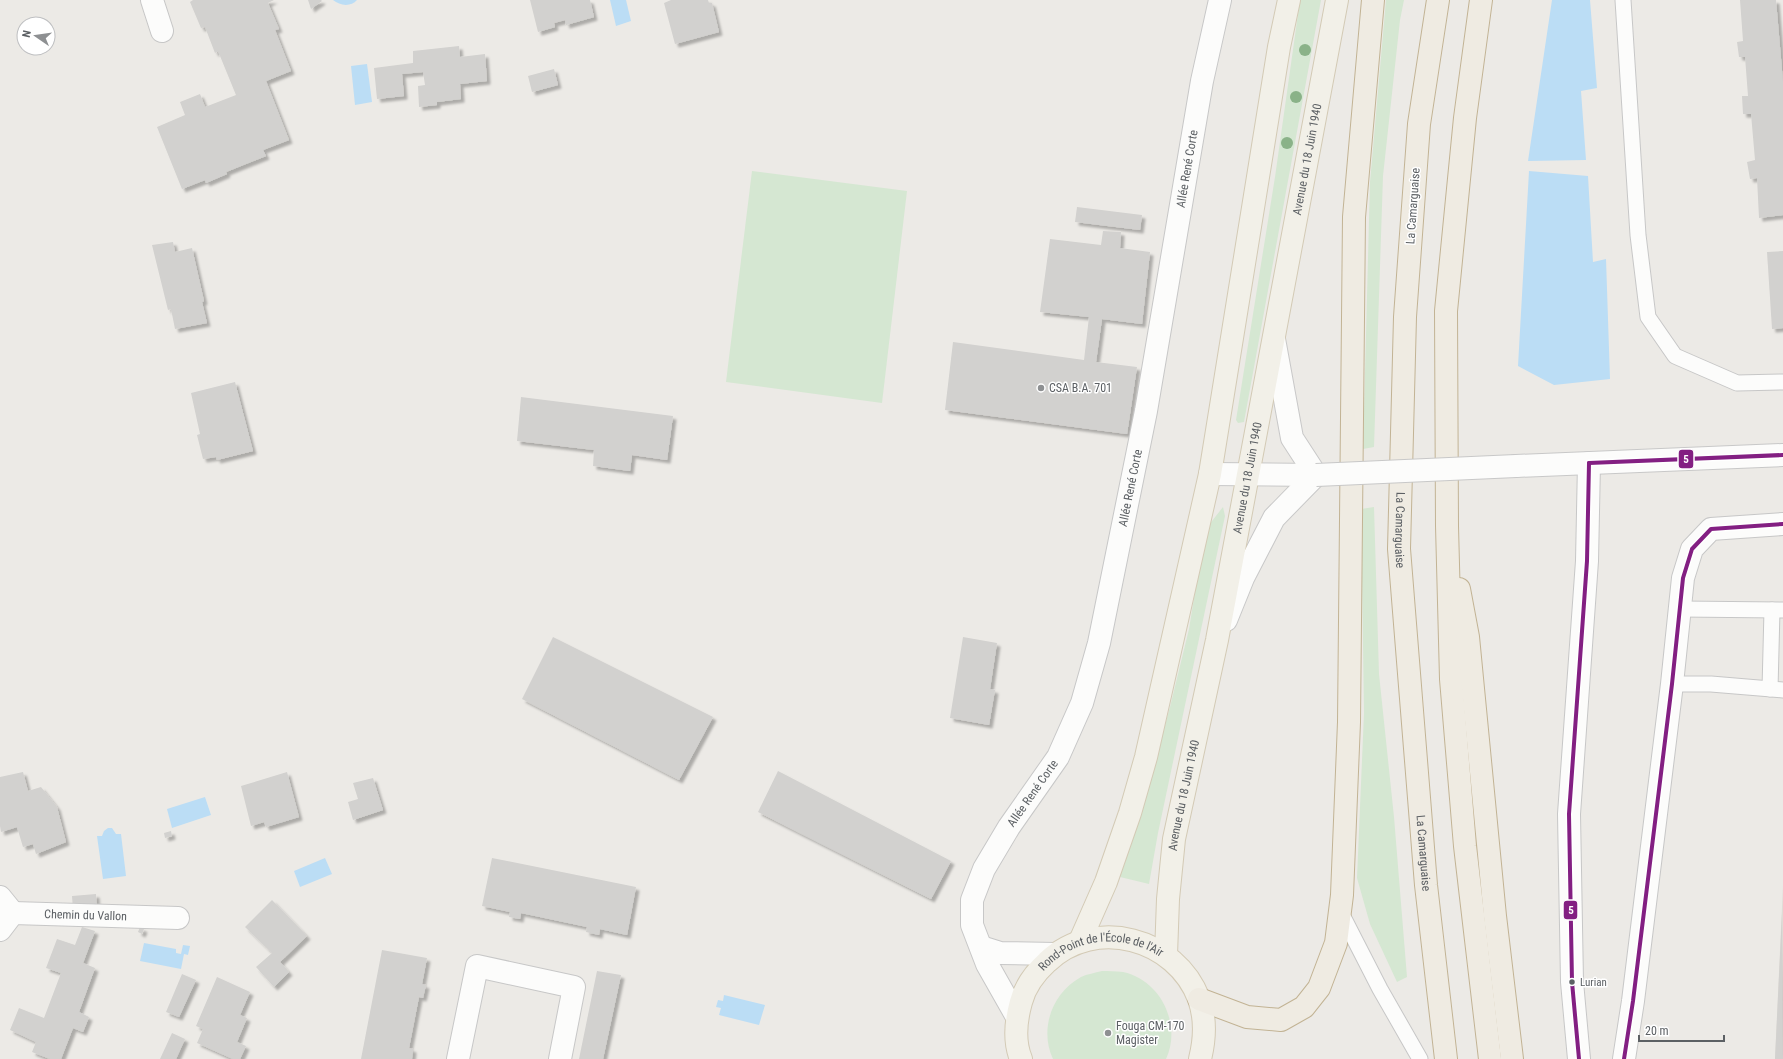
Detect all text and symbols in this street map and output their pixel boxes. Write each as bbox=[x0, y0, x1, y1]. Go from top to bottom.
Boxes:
north arrow bbox=[16, 16, 56, 56]
text: N bbox=[20, 29, 34, 39]
street label: Avenue du 18 Juin 1940 bbox=[1290, 102, 1324, 216]
street label: Allée René Corte bbox=[1174, 129, 1201, 209]
street label: La Camarguaise bbox=[1403, 167, 1423, 245]
place label: CSA B.A. 701 bbox=[1049, 381, 1112, 395]
marker: CSA B.A. 701 bbox=[1036, 383, 1046, 393]
street label: Avenue du 18 Juin 1940 bbox=[1230, 421, 1265, 535]
street label: Allée René Corte bbox=[1116, 448, 1145, 528]
line badge: 5 bbox=[1678, 449, 1694, 469]
text: 5 bbox=[1683, 453, 1689, 466]
street label: La Camarguaise bbox=[1392, 492, 1408, 569]
street label: Avenue du 18 Juin 1940 bbox=[1166, 738, 1202, 852]
street label: Allée René Corte bbox=[1004, 757, 1061, 829]
street label: La Camarguaise bbox=[1413, 814, 1434, 892]
line badge: 5 bbox=[1563, 900, 1578, 920]
text: 5 bbox=[1568, 904, 1574, 917]
street label: Chemin du Vallon bbox=[44, 907, 127, 923]
street label: Rond-Point de l'École de l'Air bbox=[1035, 929, 1166, 973]
place label: Lurian bbox=[1580, 976, 1607, 989]
marker: Lurian bbox=[1567, 977, 1577, 987]
scale bar bbox=[1639, 1017, 1724, 1043]
place label: Fouga CM-170 Magister bbox=[1116, 1019, 1185, 1047]
text: 20 m bbox=[1645, 1024, 1669, 1038]
marker: Fouga CM-170 Magister bbox=[1103, 1028, 1113, 1038]

